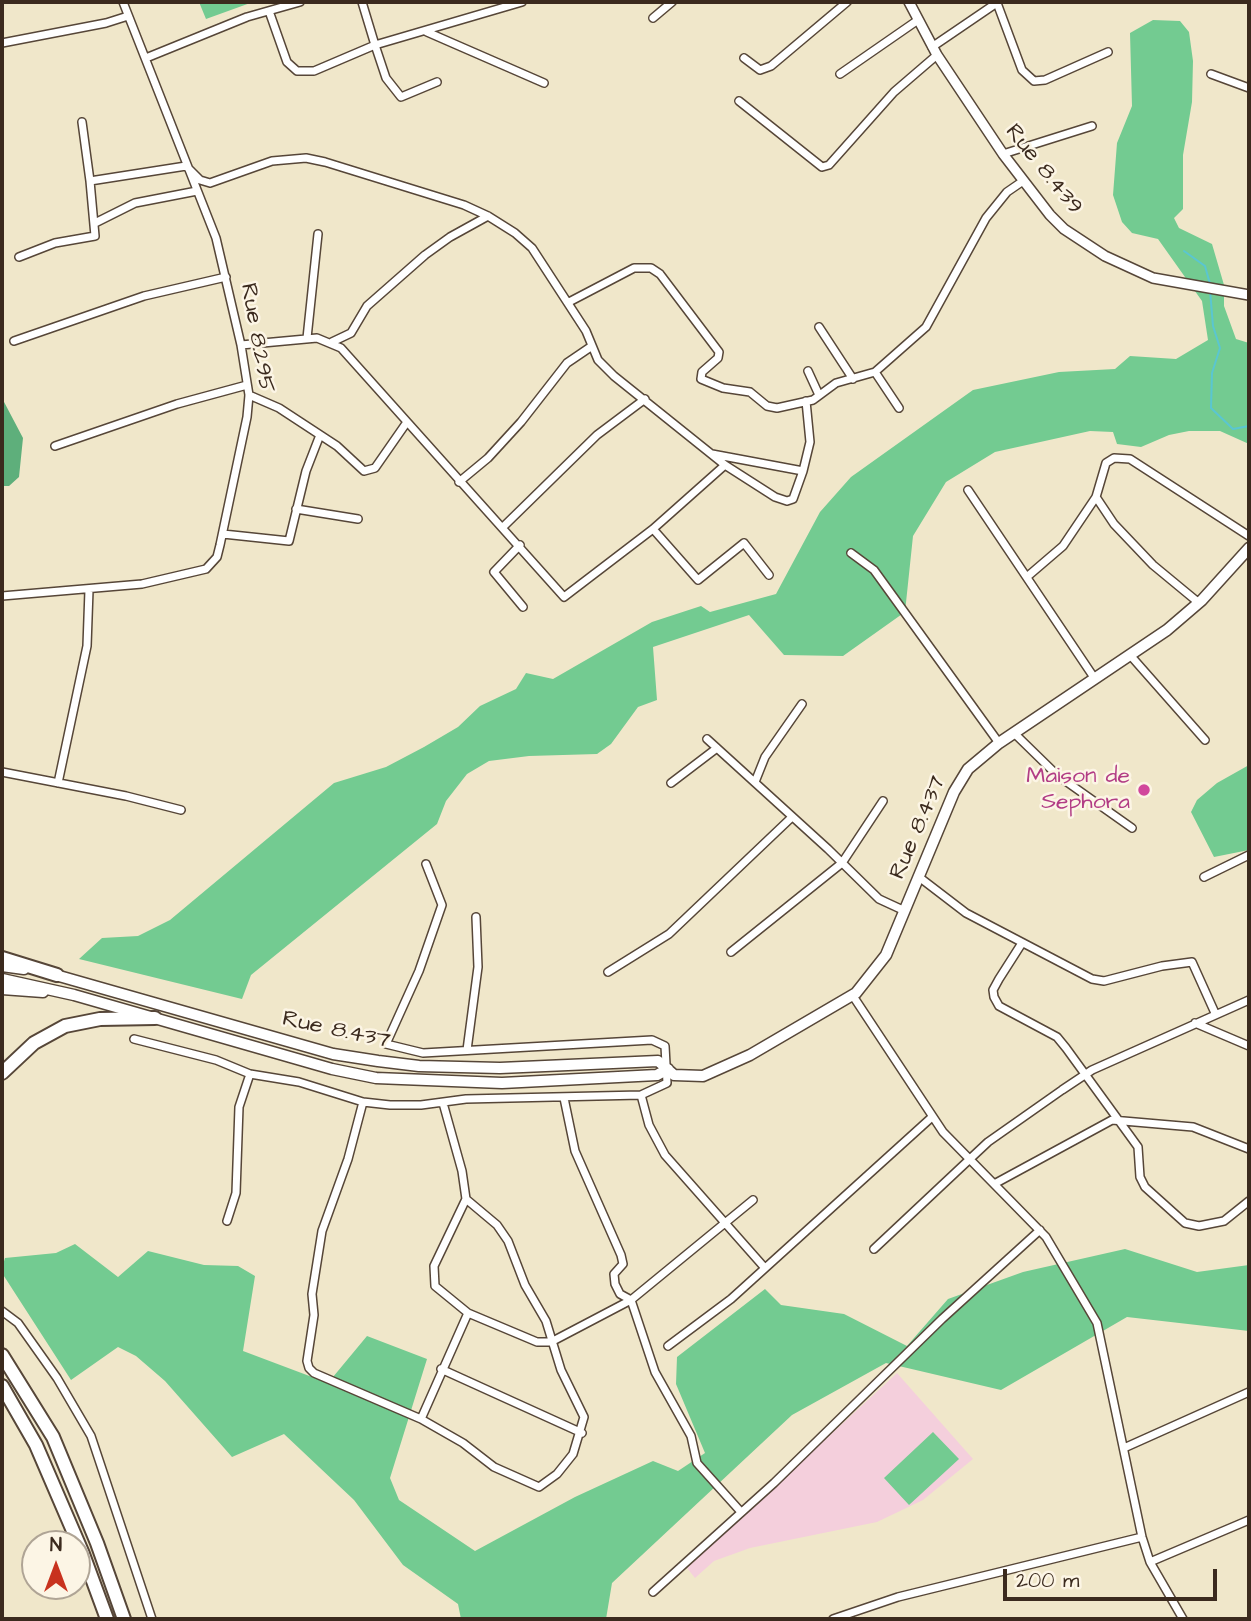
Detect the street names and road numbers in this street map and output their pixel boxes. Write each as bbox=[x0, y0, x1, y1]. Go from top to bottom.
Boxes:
street label: Rue 8.439 bbox=[998, 119, 1088, 221]
street label: Rue 8.295 bbox=[233, 281, 279, 395]
street label: Rue 8.437 bbox=[885, 772, 953, 884]
street label: Rue 8.437 bbox=[280, 1006, 392, 1056]

